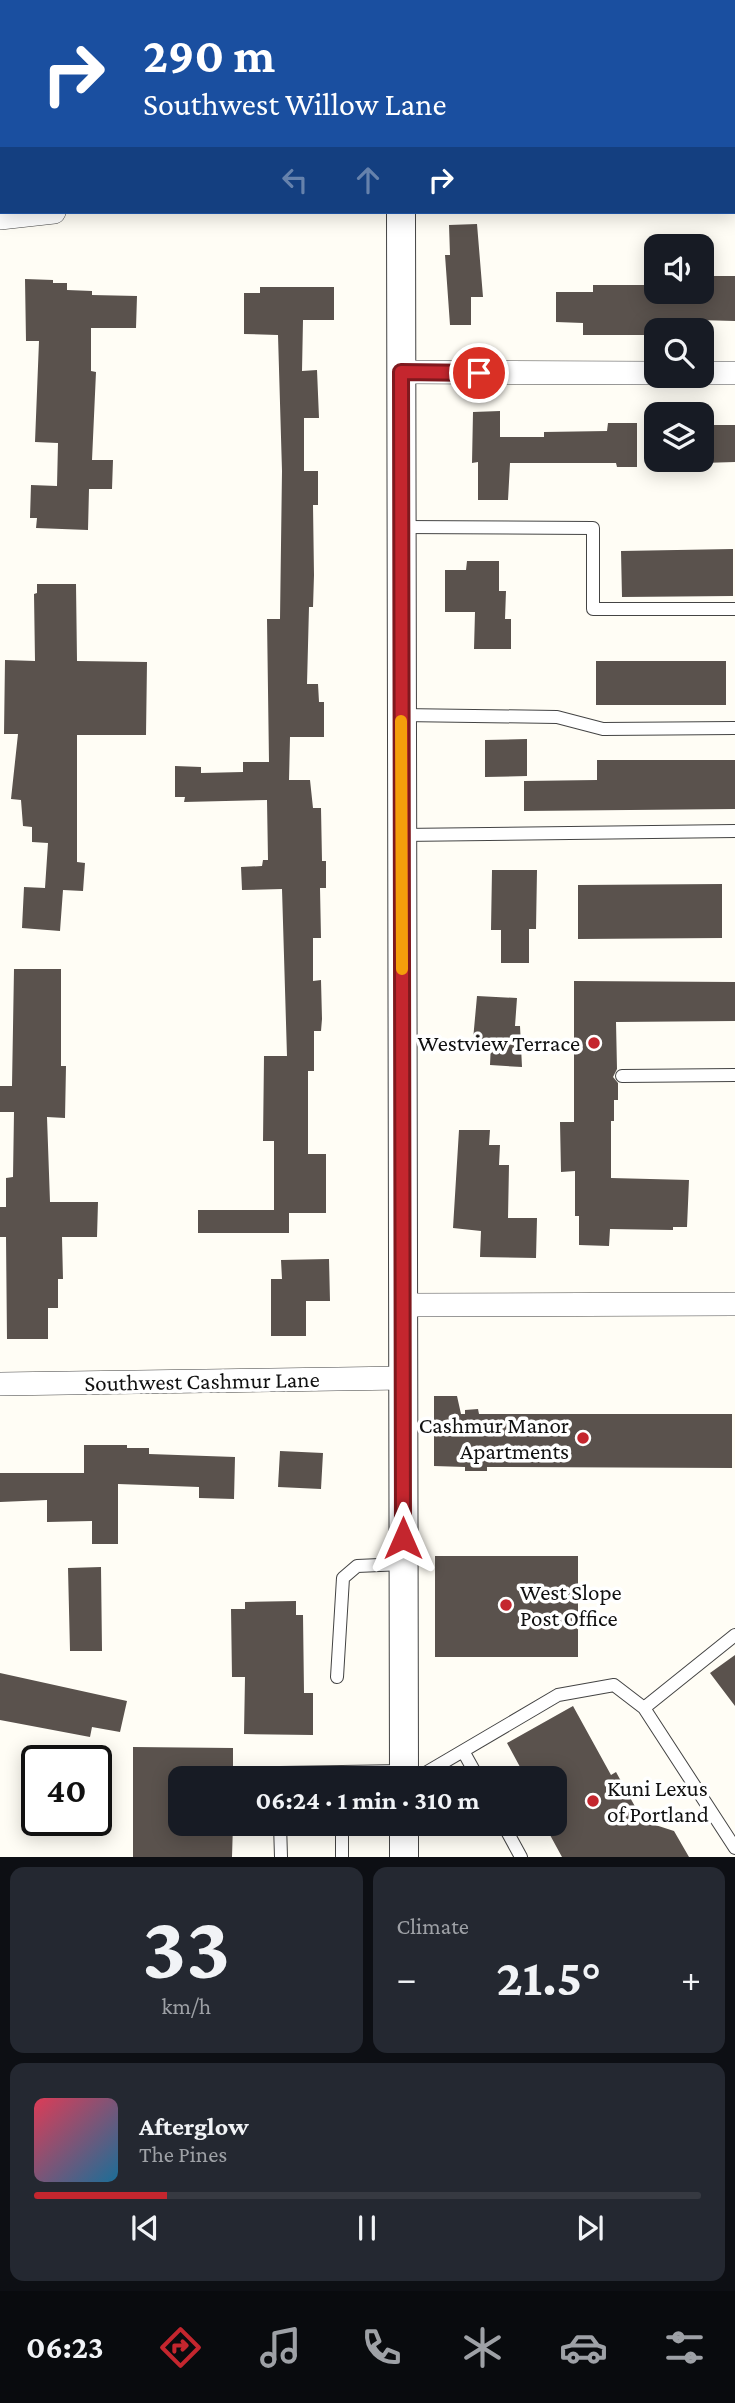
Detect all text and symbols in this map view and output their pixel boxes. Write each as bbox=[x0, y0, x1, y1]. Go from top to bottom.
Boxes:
icon: right bbox=[28, 28, 119, 119]
text: 290 m bbox=[143, 28, 275, 83]
text: Southwest Willow Lane bbox=[143, 86, 446, 122]
icon: left bbox=[276, 161, 314, 199]
icon: ahead bbox=[349, 161, 387, 199]
icon: right bbox=[422, 161, 460, 199]
map controls bbox=[644, 234, 714, 472]
button: sound bbox=[644, 234, 714, 304]
button: search bbox=[644, 318, 714, 388]
pin bbox=[449, 343, 509, 403]
icon: arrive bbox=[460, 354, 498, 392]
button: layers bbox=[644, 402, 714, 472]
place label: Westview Terrace bbox=[417, 1030, 580, 1056]
marker: Westview Terrace bbox=[586, 1035, 602, 1051]
street label: Southwest Cashmur Lane bbox=[84, 1366, 320, 1396]
place label: Cashmur Manor Apartments bbox=[419, 1412, 569, 1464]
marker: Cashmur Manor Apartments bbox=[575, 1430, 591, 1446]
position arrow bbox=[366, 1501, 440, 1575]
place label: West Slope Post Office bbox=[520, 1579, 622, 1631]
marker: West Slope Post Office bbox=[498, 1597, 514, 1613]
speed limit sign: 40 bbox=[21, 1745, 112, 1836]
place label: Kuni Lexus of Portland bbox=[607, 1775, 709, 1827]
text: 06:24 · 1 min · 310 m bbox=[255, 1786, 480, 1815]
marker: Kuni Lexus of Portland bbox=[585, 1793, 601, 1809]
text: 33 bbox=[142, 1896, 230, 1998]
text: Climate bbox=[397, 1913, 469, 1939]
text: 21.5° bbox=[496, 1948, 601, 2006]
text: − bbox=[397, 1957, 417, 1999]
text: + bbox=[681, 1957, 701, 1999]
text: km/h bbox=[161, 1993, 211, 2019]
text: Afterglow bbox=[139, 2112, 249, 2141]
text: The Pines bbox=[139, 2141, 227, 2167]
icon: previous bbox=[126, 2209, 164, 2247]
icon: pause bbox=[348, 2209, 386, 2247]
icon: next bbox=[571, 2209, 609, 2247]
icon: directions bbox=[156, 2323, 205, 2372]
icon: music bbox=[256, 2323, 305, 2372]
icon: phone bbox=[357, 2323, 406, 2372]
icon: climate bbox=[458, 2323, 507, 2372]
icon: car bbox=[559, 2323, 608, 2372]
icon: filters bbox=[660, 2323, 709, 2372]
text: 06:23 bbox=[26, 2329, 104, 2365]

